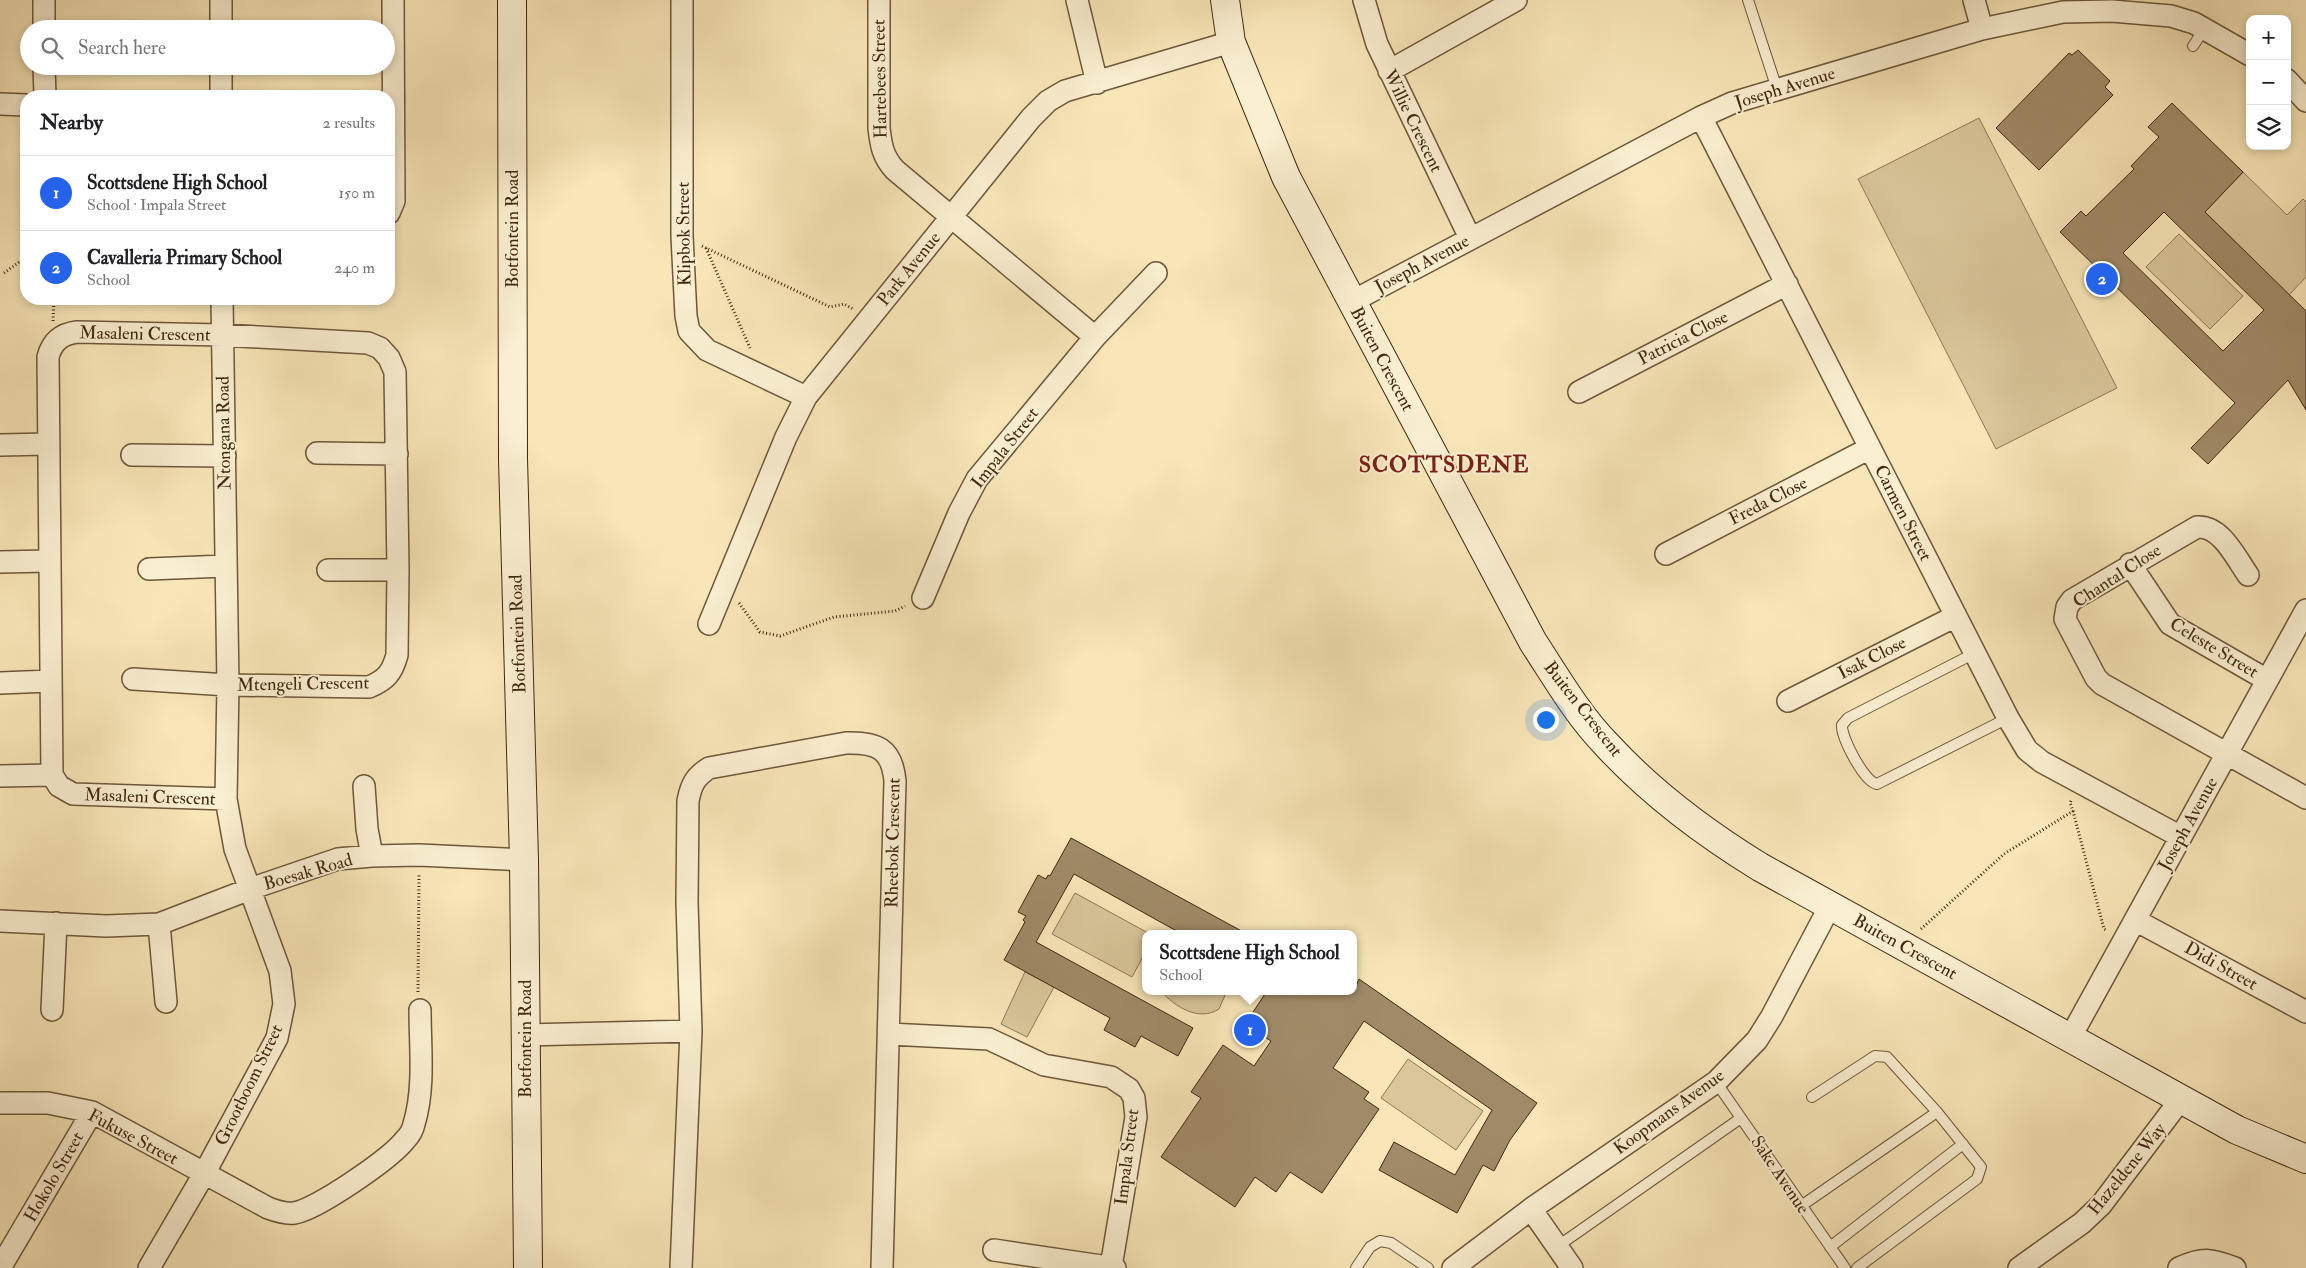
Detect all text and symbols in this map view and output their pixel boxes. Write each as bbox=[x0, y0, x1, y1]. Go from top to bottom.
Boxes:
map controls bbox=[2246, 15, 2291, 150]
button: + bbox=[2246, 15, 2291, 60]
street label: Hartebees Street bbox=[867, 19, 893, 139]
search box bbox=[20, 20, 395, 75]
icon: search bbox=[38, 34, 66, 62]
text: Search here bbox=[78, 36, 166, 60]
button: − bbox=[2246, 60, 2291, 105]
street label: Joseph Avenue bbox=[1731, 62, 1838, 114]
street label: Willie Crescent bbox=[1378, 65, 1448, 176]
button: layers bbox=[2246, 105, 2291, 150]
text: Nearby bbox=[40, 109, 103, 136]
text: 2 results bbox=[322, 113, 375, 133]
street label: Botfontein Road bbox=[501, 170, 524, 288]
text: Scottsdene High School bbox=[87, 171, 267, 195]
street label: Klipbok Street bbox=[672, 182, 696, 286]
text: 1 bbox=[53, 183, 59, 203]
text: 150 m bbox=[338, 183, 375, 203]
text: School · Impala Street bbox=[87, 195, 226, 215]
street label: Park Avenue bbox=[872, 227, 946, 311]
street label: Joseph Avenue bbox=[1370, 229, 1474, 299]
text: Cavalleria Primary School bbox=[87, 246, 282, 270]
text: 2 bbox=[52, 258, 60, 278]
text: 240 m bbox=[334, 258, 375, 278]
pin: 2 bbox=[2086, 260, 2118, 298]
text: School bbox=[87, 270, 130, 290]
street label: Buiten Crescent bbox=[1345, 303, 1419, 415]
street label: Patricia Close bbox=[1634, 305, 1732, 371]
street label: Masaleni Crescent bbox=[79, 321, 211, 347]
street label: Ntongana Road bbox=[212, 376, 236, 490]
street label: Impala Street bbox=[966, 403, 1044, 493]
district label: SCOTTSDENE bbox=[1359, 451, 1529, 479]
street label: Carmen Street bbox=[1869, 461, 1937, 565]
street label: Freda Close bbox=[1725, 471, 1812, 531]
street label: Chantal Close bbox=[2068, 539, 2166, 613]
street label: Botfontein Road bbox=[504, 574, 532, 694]
street label: Celeste Street bbox=[2165, 613, 2263, 684]
street label: Isak Close bbox=[1834, 631, 1910, 685]
street label: Buiten Crescent bbox=[1538, 656, 1628, 762]
street label: Mtengeli Crescent bbox=[237, 671, 370, 697]
your location bbox=[1533, 707, 1559, 733]
street label: Joseph Avenue bbox=[2152, 773, 2223, 876]
street label: Rheebok Crescent bbox=[880, 777, 906, 908]
street label: Masaleni Crescent bbox=[84, 783, 216, 811]
street label: Boesak Road bbox=[261, 848, 355, 896]
street label: Buiten Crescent bbox=[1849, 909, 1961, 985]
popup bbox=[1142, 930, 1357, 995]
street label: Didi Street bbox=[2180, 937, 2262, 996]
text: Scottsdene High School bbox=[1159, 941, 1340, 965]
text: School bbox=[1159, 965, 1202, 985]
street label: Botfontein Road bbox=[514, 980, 537, 1098]
pin: 1 bbox=[1234, 1011, 1266, 1049]
street label: Grootboom Street bbox=[210, 1020, 288, 1149]
street label: Koopmans Avenue bbox=[1609, 1064, 1729, 1160]
street label: Fukuse Street bbox=[84, 1104, 182, 1170]
street label: Impala Street bbox=[1110, 1107, 1144, 1206]
street label: Hazeldene Way bbox=[2083, 1117, 2172, 1220]
street label: Hokolo Street bbox=[19, 1128, 89, 1226]
street label: Sake Avenue bbox=[1746, 1132, 1815, 1219]

